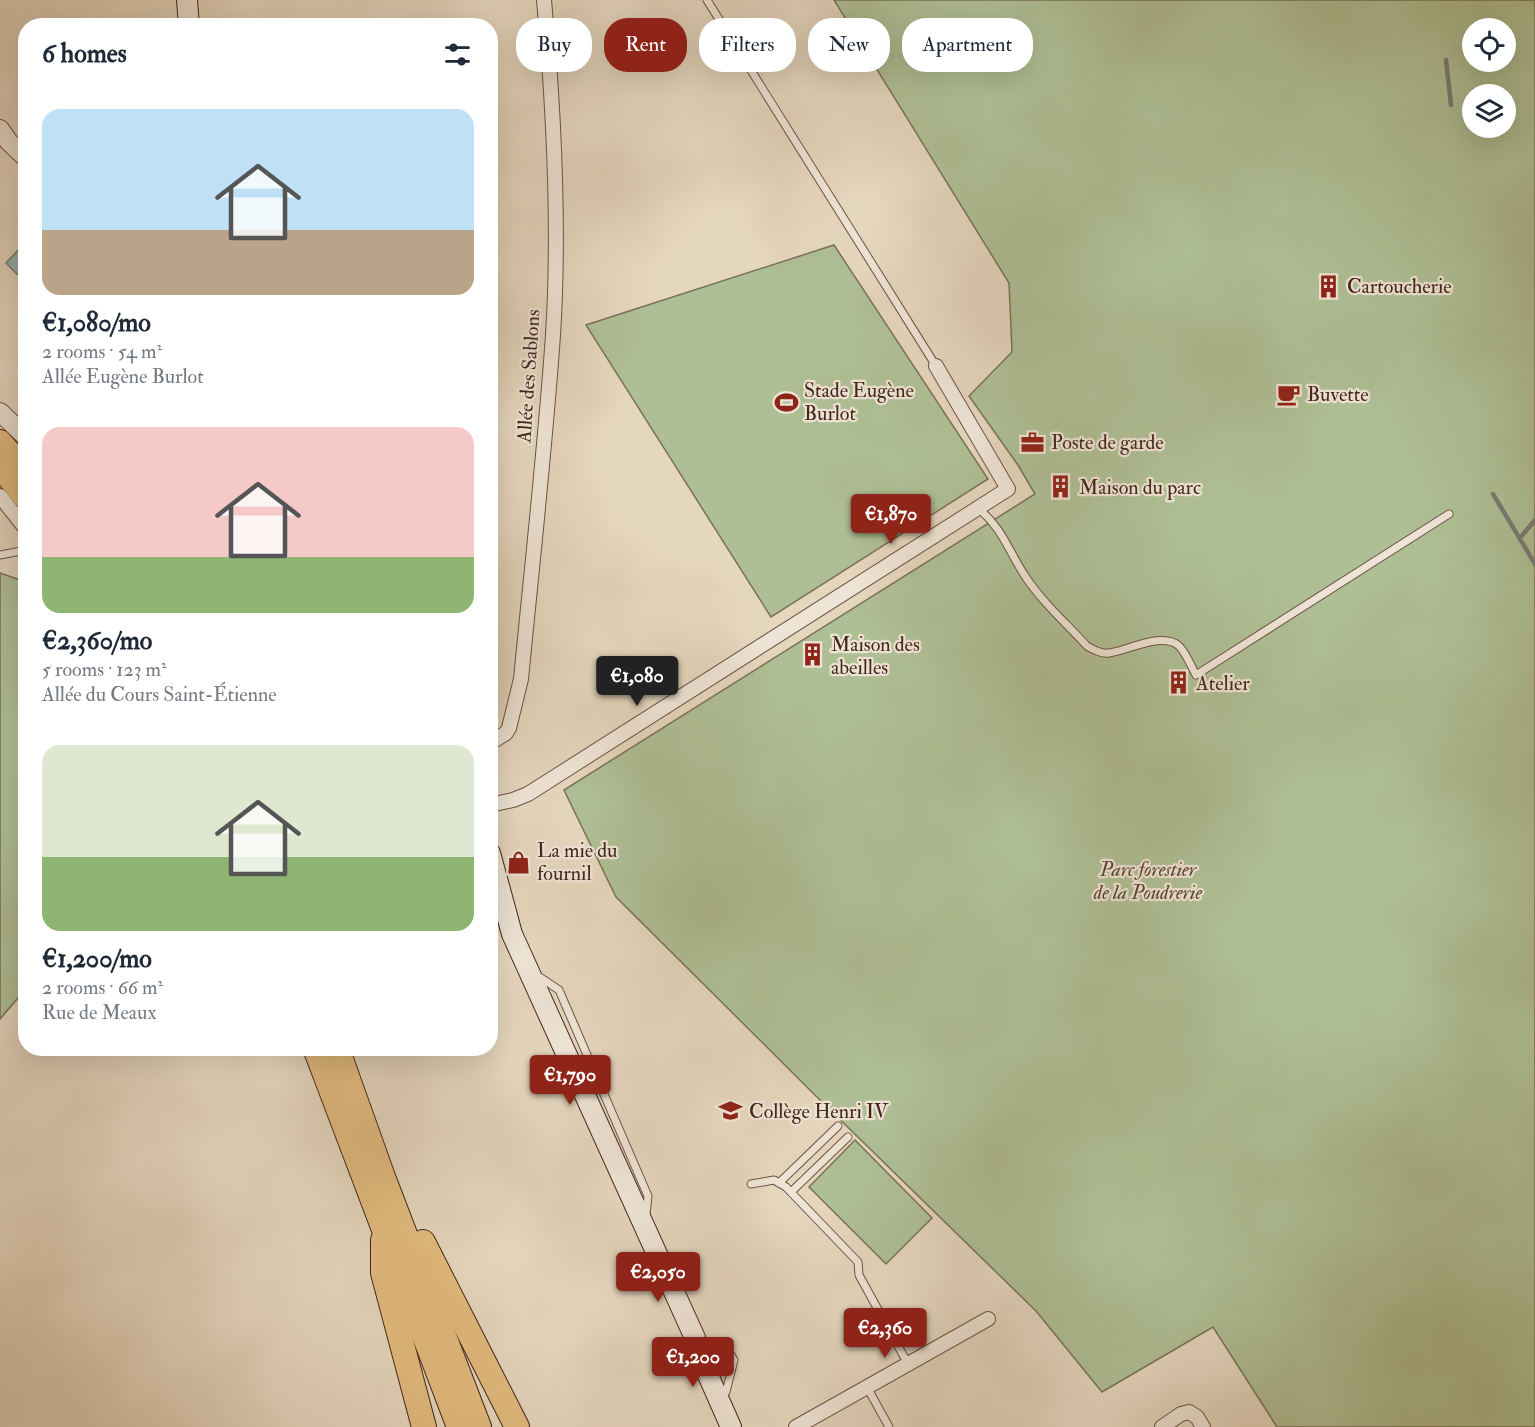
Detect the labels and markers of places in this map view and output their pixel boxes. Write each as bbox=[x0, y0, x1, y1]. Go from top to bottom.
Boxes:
building icon: Cartoucherie bbox=[1316, 273, 1342, 299]
place label: Cartoucherie bbox=[1347, 274, 1452, 299]
place label: Stade Eugène Burlot bbox=[804, 378, 914, 426]
cafe icon: Buvette bbox=[1276, 381, 1302, 407]
place label: Buvette bbox=[1307, 382, 1369, 407]
sports icon: Stade Eugène Burlot bbox=[773, 389, 799, 415]
office icon: Poste de garde bbox=[1020, 429, 1046, 455]
place label: Poste de garde bbox=[1051, 430, 1164, 455]
building icon: Maison du parc bbox=[1048, 474, 1074, 500]
place label: Maison du parc bbox=[1079, 475, 1201, 501]
pin: €1,870 bbox=[842, 494, 940, 545]
place label: Maison des abeilles bbox=[831, 632, 920, 680]
building icon: Maison des abeilles bbox=[800, 642, 826, 668]
pin: €1,080 bbox=[588, 656, 686, 707]
building icon: Atelier bbox=[1165, 670, 1191, 696]
place label: Atelier bbox=[1195, 671, 1250, 696]
place label: La mie du fournil bbox=[537, 838, 617, 886]
shop icon: La mie du fournil bbox=[506, 849, 532, 875]
pin: €1,790 bbox=[521, 1055, 619, 1106]
school or university icon: Collège Henri IV bbox=[718, 1098, 744, 1124]
place label: Collège Henri IV bbox=[749, 1099, 889, 1124]
pin: €2,050 bbox=[609, 1252, 707, 1303]
pin: €2,360 bbox=[836, 1308, 934, 1359]
pin: €1,200 bbox=[644, 1337, 742, 1388]

